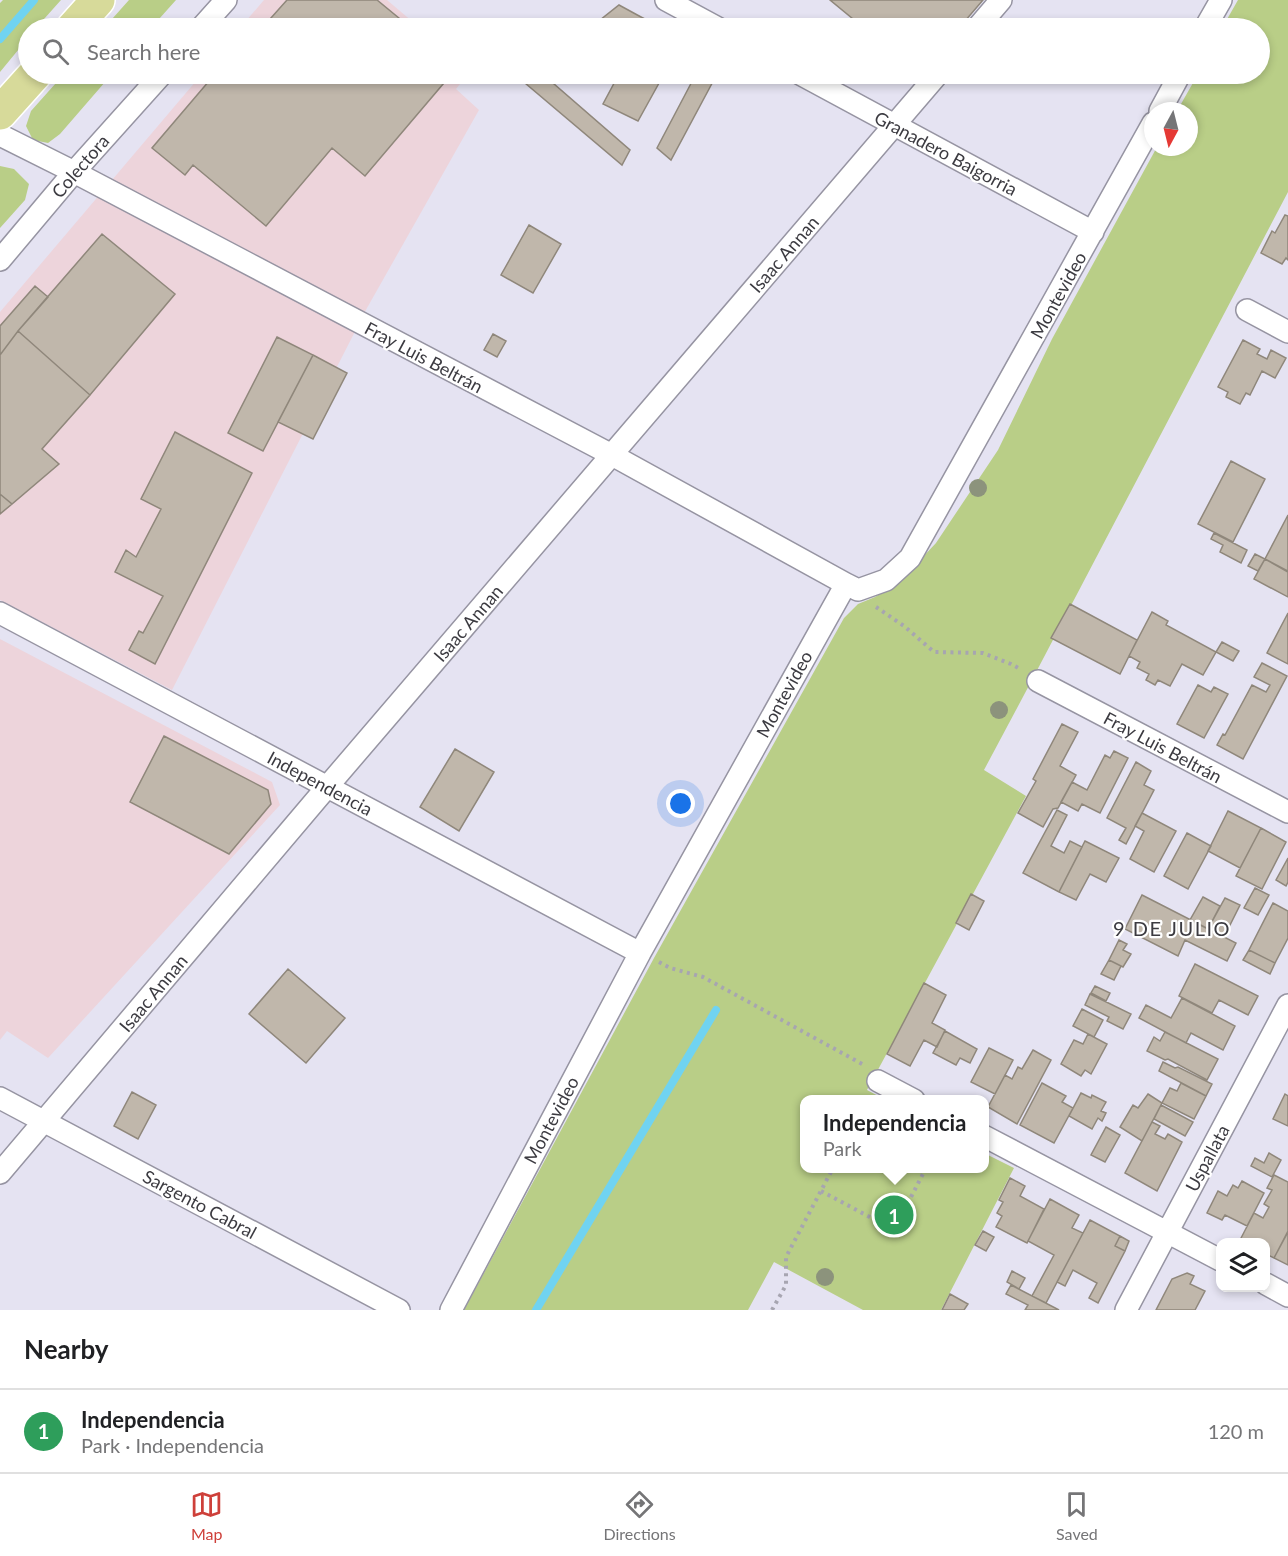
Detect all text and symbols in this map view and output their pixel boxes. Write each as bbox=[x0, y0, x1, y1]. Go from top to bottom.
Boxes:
search box bbox=[18, 18, 1270, 84]
icon: search bbox=[39, 35, 72, 68]
text: Search here bbox=[87, 38, 200, 65]
north arrow bbox=[1144, 102, 1198, 156]
street label: Granadero Baigorria bbox=[871, 106, 1021, 200]
street label: Colectora bbox=[47, 130, 113, 202]
street label: Isaac Annan bbox=[745, 211, 823, 297]
street label: Montevideo bbox=[1025, 248, 1091, 342]
street label: Fray Luis Beltrán bbox=[361, 317, 487, 397]
street label: Isaac Annan bbox=[429, 580, 507, 666]
street label: Montevideo bbox=[751, 647, 817, 741]
street label: Fray Luis Beltrán bbox=[1100, 707, 1226, 787]
street label: Independencia bbox=[264, 746, 376, 820]
your location bbox=[666, 789, 695, 818]
district label: 9 DE JULIO bbox=[1113, 916, 1231, 940]
street label: Isaac Annan bbox=[114, 950, 192, 1036]
street label: Montevideo bbox=[519, 1073, 583, 1167]
popup bbox=[800, 1095, 989, 1173]
text: Independencia bbox=[823, 1109, 966, 1136]
street label: Uspallata bbox=[1180, 1121, 1234, 1195]
text: Park bbox=[823, 1136, 862, 1160]
street label: Sargento Cabral bbox=[139, 1165, 261, 1243]
pin: 1 bbox=[874, 1192, 914, 1238]
map controls bbox=[1216, 1238, 1270, 1292]
button: layers bbox=[1216, 1238, 1270, 1292]
text: Nearby bbox=[24, 1333, 109, 1365]
text: Independencia bbox=[81, 1406, 225, 1433]
text: 1 bbox=[38, 1419, 49, 1443]
text: 120 m bbox=[1208, 1419, 1264, 1443]
text: Park · Independencia bbox=[81, 1433, 264, 1457]
tab: Map bbox=[190, 1488, 223, 1543]
tab: Directions bbox=[603, 1488, 676, 1543]
tab: Saved bbox=[1056, 1488, 1098, 1543]

